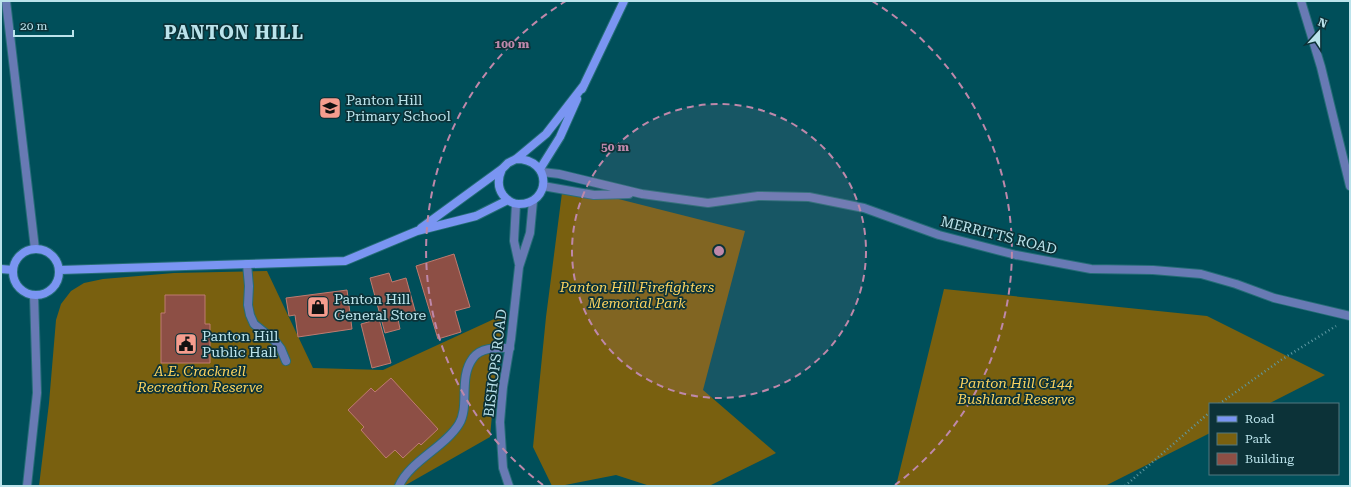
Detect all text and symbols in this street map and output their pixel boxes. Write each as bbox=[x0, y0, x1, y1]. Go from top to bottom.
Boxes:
scale bar bbox=[14, 12, 73, 38]
north arrow bbox=[1299, 12, 1339, 52]
text: N bbox=[1316, 16, 1329, 31]
text: 20 m bbox=[20, 19, 47, 33]
district label: PANTON HILL bbox=[164, 22, 304, 43]
text: 100 m bbox=[495, 37, 530, 51]
place label: Panton Hill Primary School bbox=[346, 92, 451, 124]
school or university icon: Panton Hill Primary School bbox=[317, 95, 343, 121]
text: 50 m bbox=[601, 140, 629, 154]
street label: MERRITTS ROAD bbox=[939, 213, 1059, 257]
centre of rings bbox=[712, 244, 726, 258]
park label: Panton Hill Firefighters Memorial Park bbox=[559, 279, 715, 311]
place label: Panton Hill General Store bbox=[334, 291, 427, 323]
shop icon: Panton Hill General Store bbox=[305, 294, 331, 320]
street label: BISHOPS ROAD bbox=[480, 308, 510, 418]
place label: Panton Hill Public Hall bbox=[202, 328, 279, 360]
public building icon: Panton Hill Public Hall bbox=[173, 331, 199, 357]
park label: A.E. Cracknell Recreation Reserve bbox=[136, 363, 263, 395]
park label: Panton Hill G144 Bushland Reserve bbox=[956, 375, 1075, 407]
legend bbox=[1209, 403, 1339, 475]
text: Road bbox=[1245, 412, 1275, 426]
text: Park bbox=[1245, 432, 1272, 446]
text: Building bbox=[1245, 452, 1294, 466]

